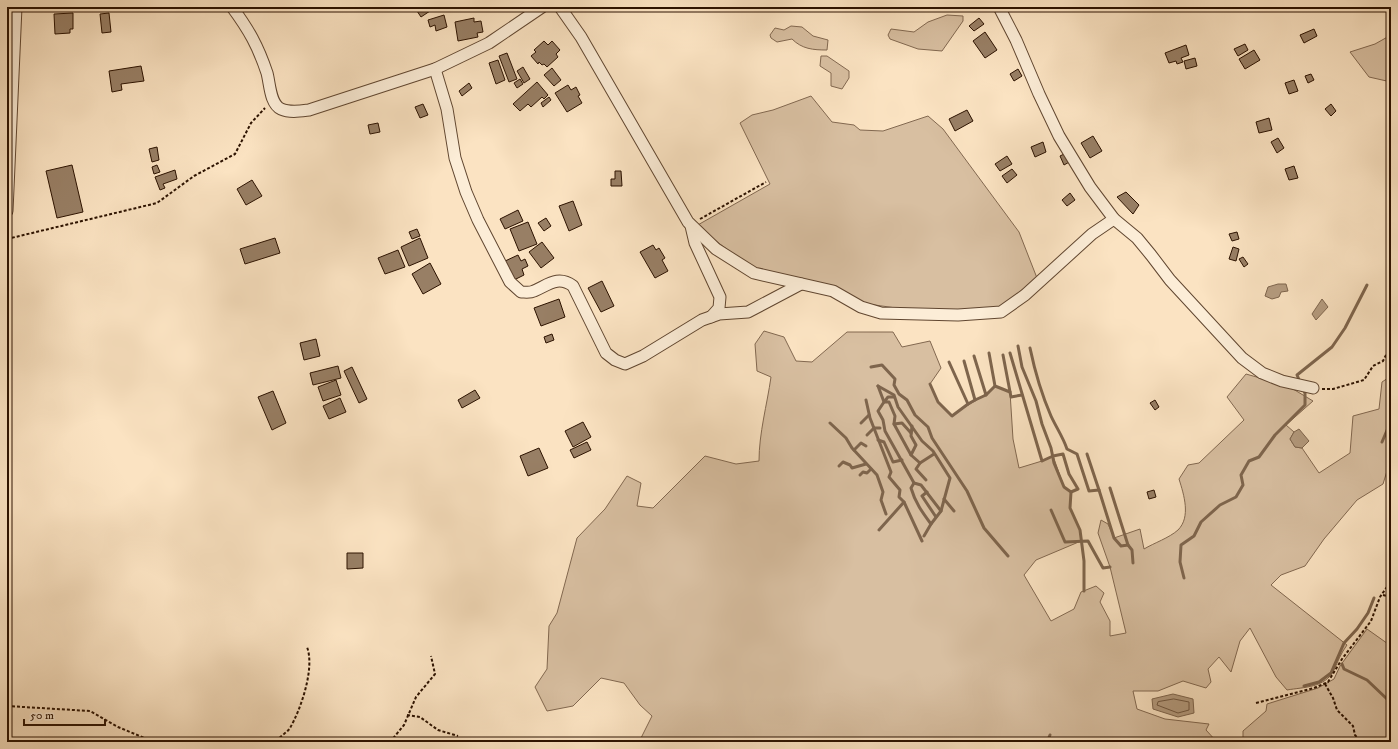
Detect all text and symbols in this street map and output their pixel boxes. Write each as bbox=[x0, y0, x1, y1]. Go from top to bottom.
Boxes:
scale bar bbox=[24, 701, 105, 727]
text: 50 m bbox=[30, 708, 54, 723]

